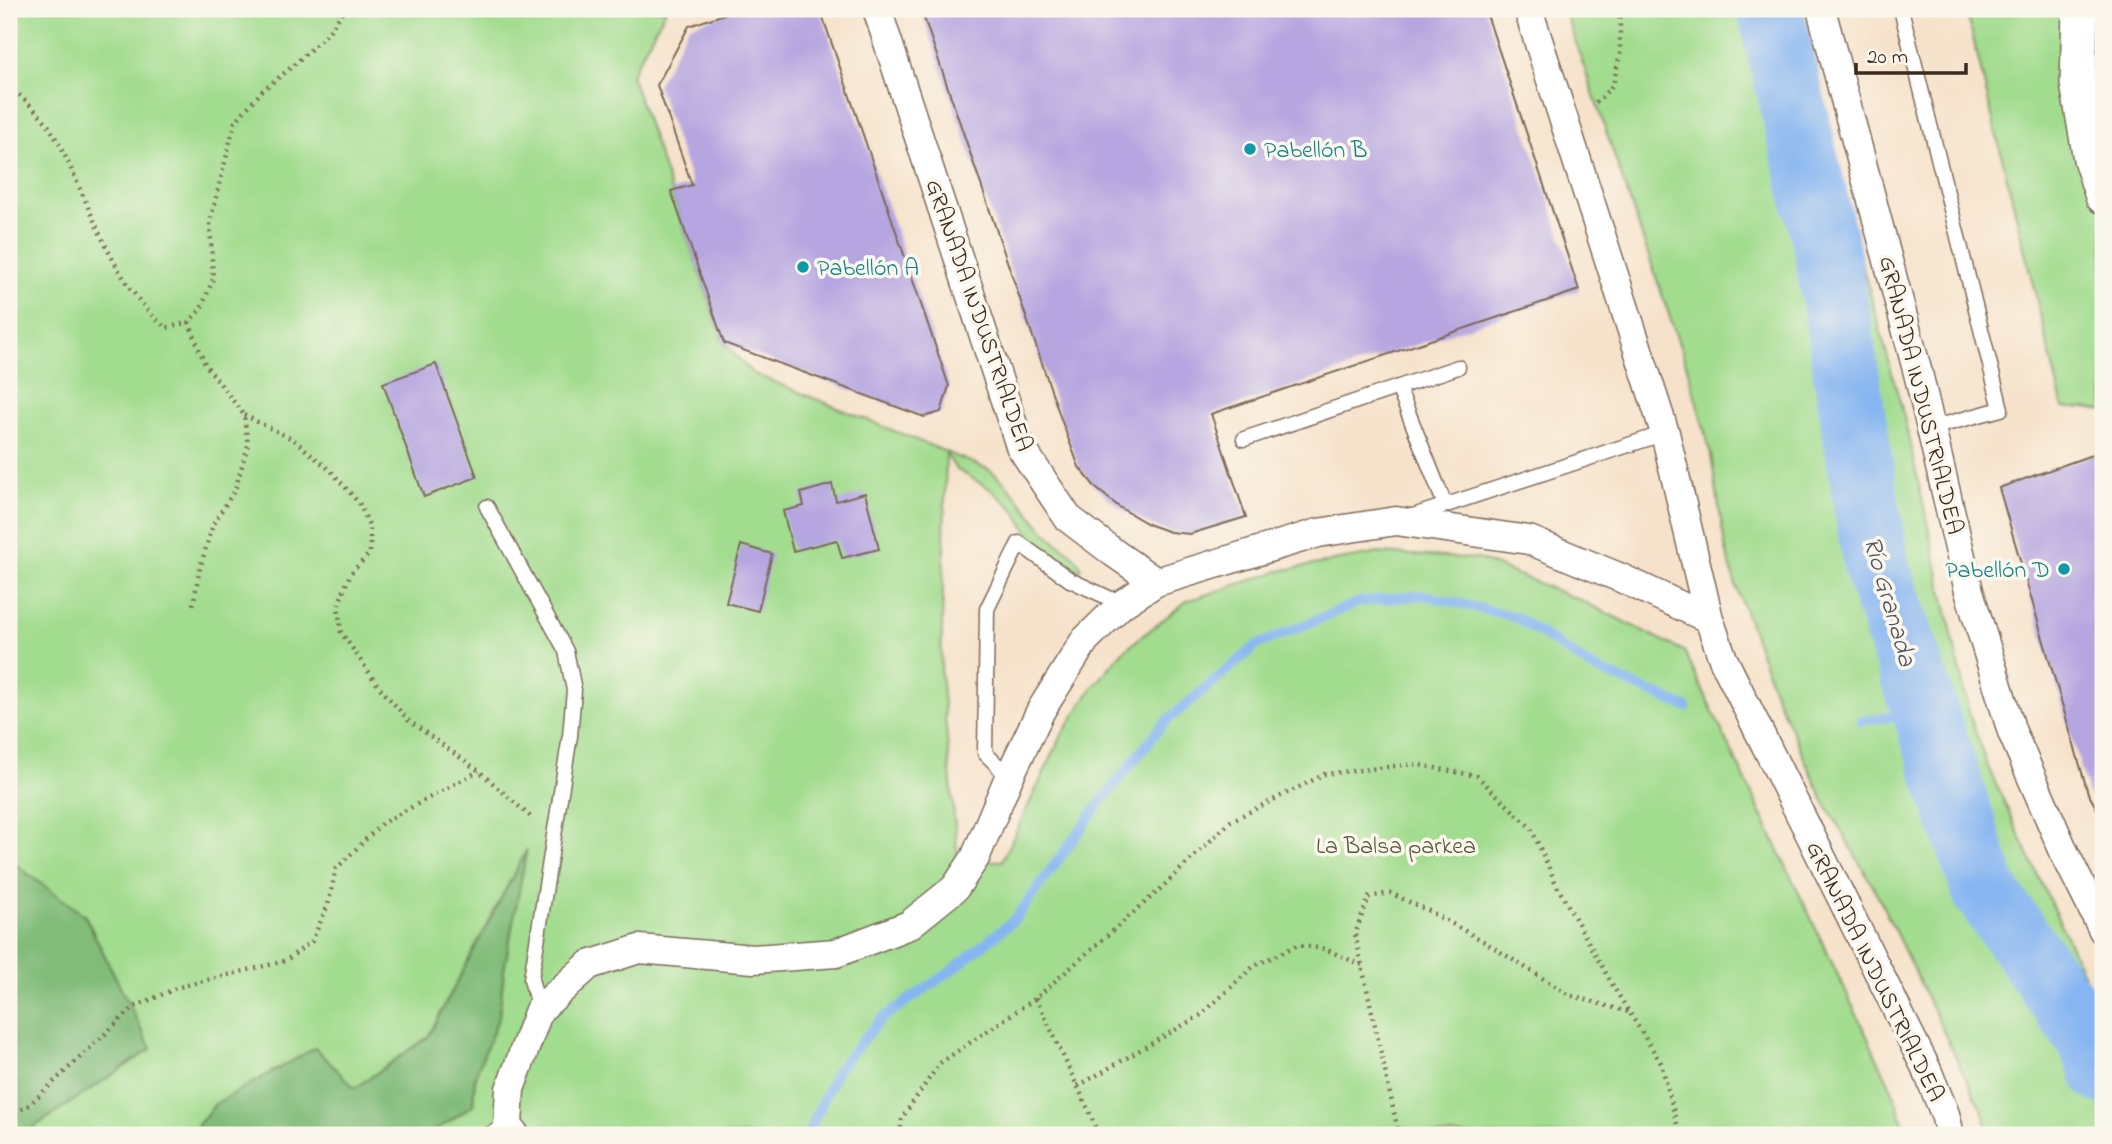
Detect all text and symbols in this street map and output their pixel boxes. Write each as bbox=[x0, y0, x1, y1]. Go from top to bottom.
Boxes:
scale bar bbox=[1856, 32, 1967, 76]
text: 20 m bbox=[1867, 43, 1908, 73]
place label: Pabellón B bbox=[1264, 134, 1367, 169]
marker: Pabellón B bbox=[1242, 141, 1258, 157]
street label: GRANADA INDUSTRIALDEA bbox=[915, 175, 1041, 457]
place label: Pabellón A bbox=[817, 252, 919, 287]
street label: GRANADA INDUSTRIALDEA bbox=[1868, 253, 1971, 538]
marker: Pabellón A bbox=[795, 259, 811, 275]
water label: Río Granada bbox=[1852, 533, 1925, 672]
place label: Pabellón D bbox=[1945, 554, 2050, 589]
marker: Pabellón D bbox=[2056, 561, 2072, 577]
park label: La Balsa parkea bbox=[1316, 830, 1476, 865]
street label: GRANADA INDUSTRIALDEA bbox=[1795, 836, 1952, 1108]

